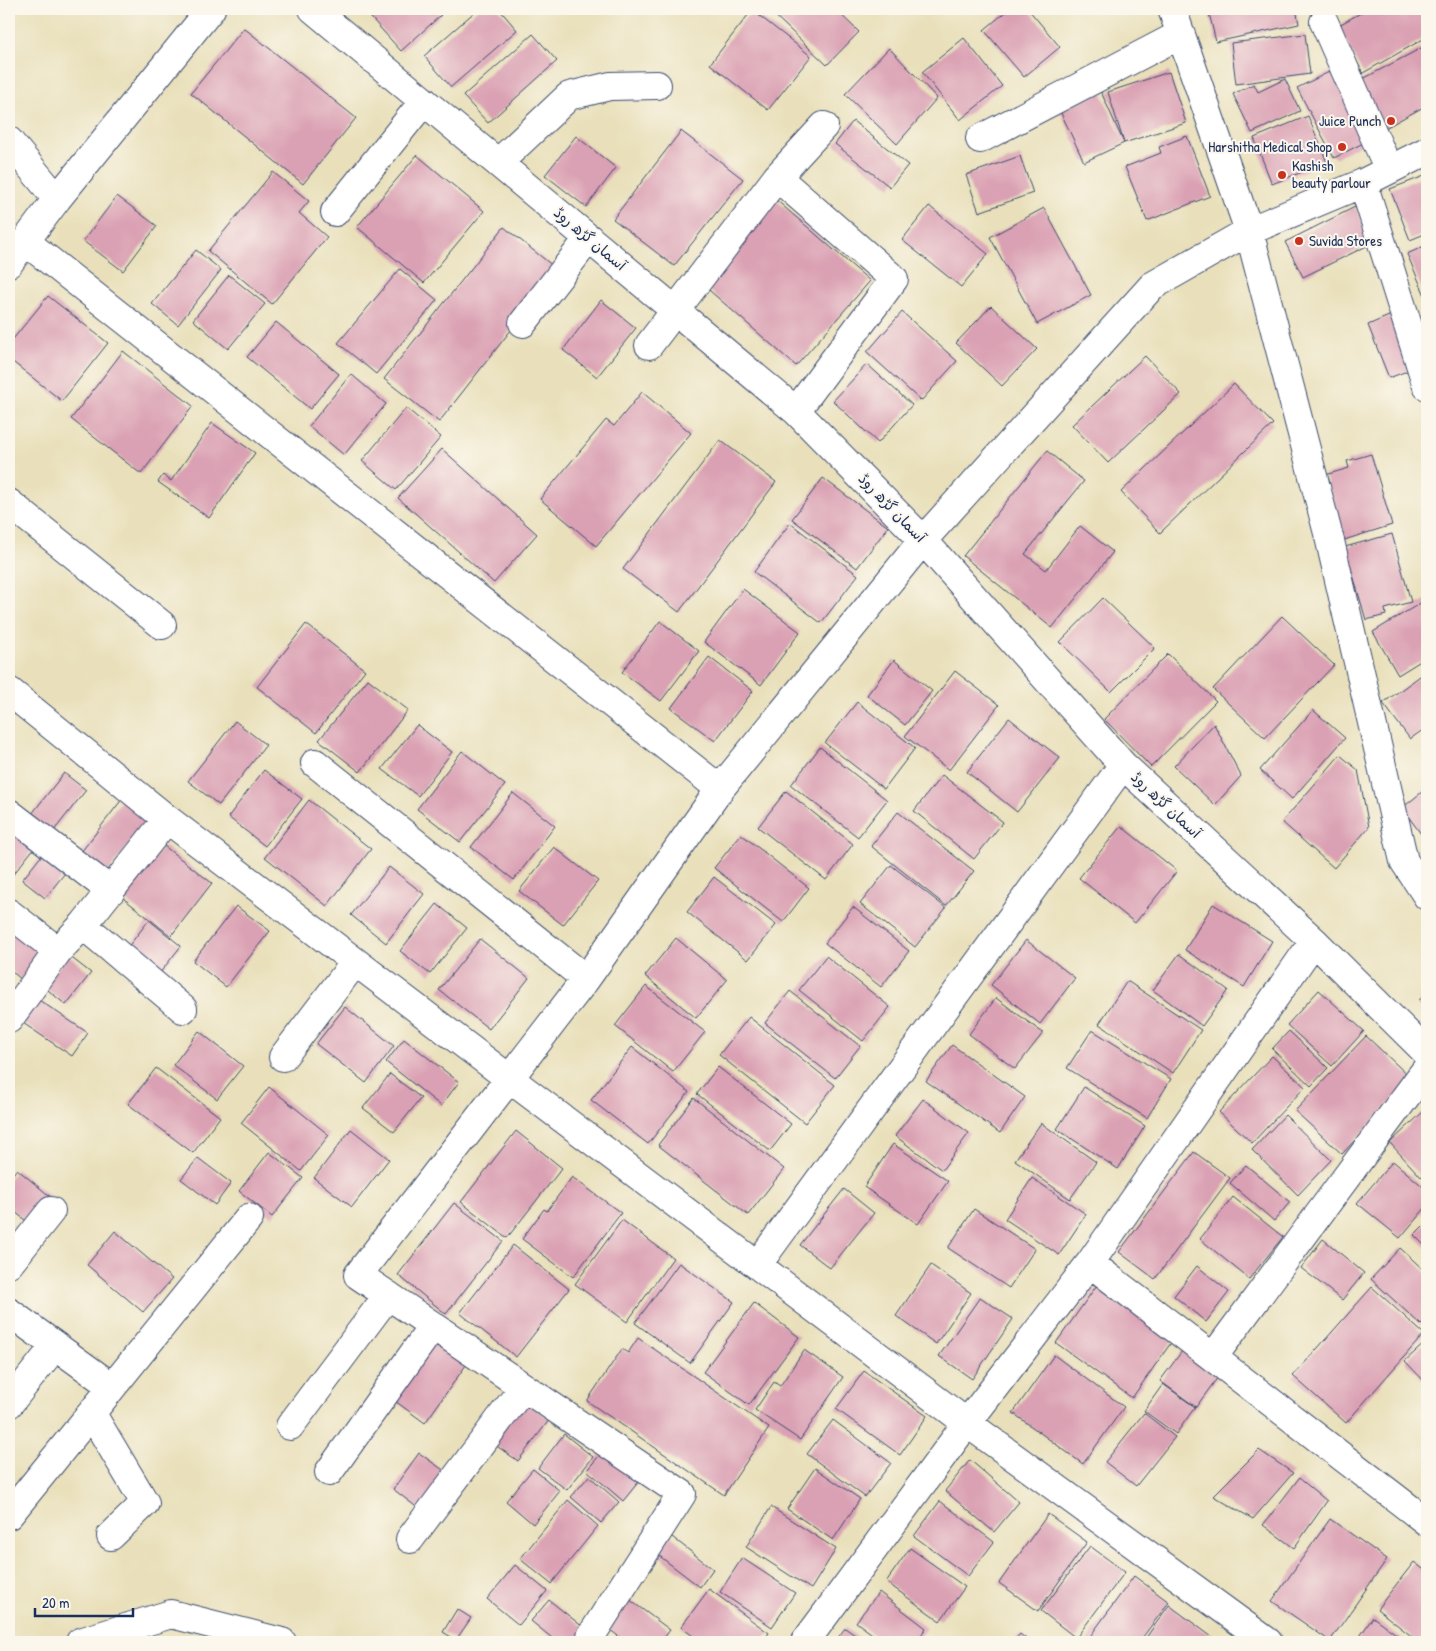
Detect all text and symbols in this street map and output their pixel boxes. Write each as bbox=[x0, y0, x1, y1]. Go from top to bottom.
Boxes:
place label: Juice Punch bbox=[1319, 110, 1381, 131]
marker: Juice Punch bbox=[1385, 115, 1397, 127]
place label: Harshitha Medical Shop bbox=[1208, 136, 1333, 157]
marker: Harshitha Medical Shop bbox=[1336, 141, 1348, 153]
place label: Kashish beauty parlour bbox=[1292, 155, 1371, 193]
marker: Kashish beauty parlour bbox=[1276, 169, 1288, 181]
street label: آسمان گڑھ روڈ bbox=[550, 202, 632, 276]
place label: Suvida Stores bbox=[1309, 230, 1382, 251]
marker: Suvida Stores bbox=[1293, 235, 1305, 247]
street label: آسمان گڑھ روڈ bbox=[854, 468, 932, 548]
street label: آسمان گڑھ روڈ bbox=[1127, 767, 1207, 844]
scale bar bbox=[35, 1586, 132, 1618]
text: 20 m bbox=[42, 1592, 69, 1613]

